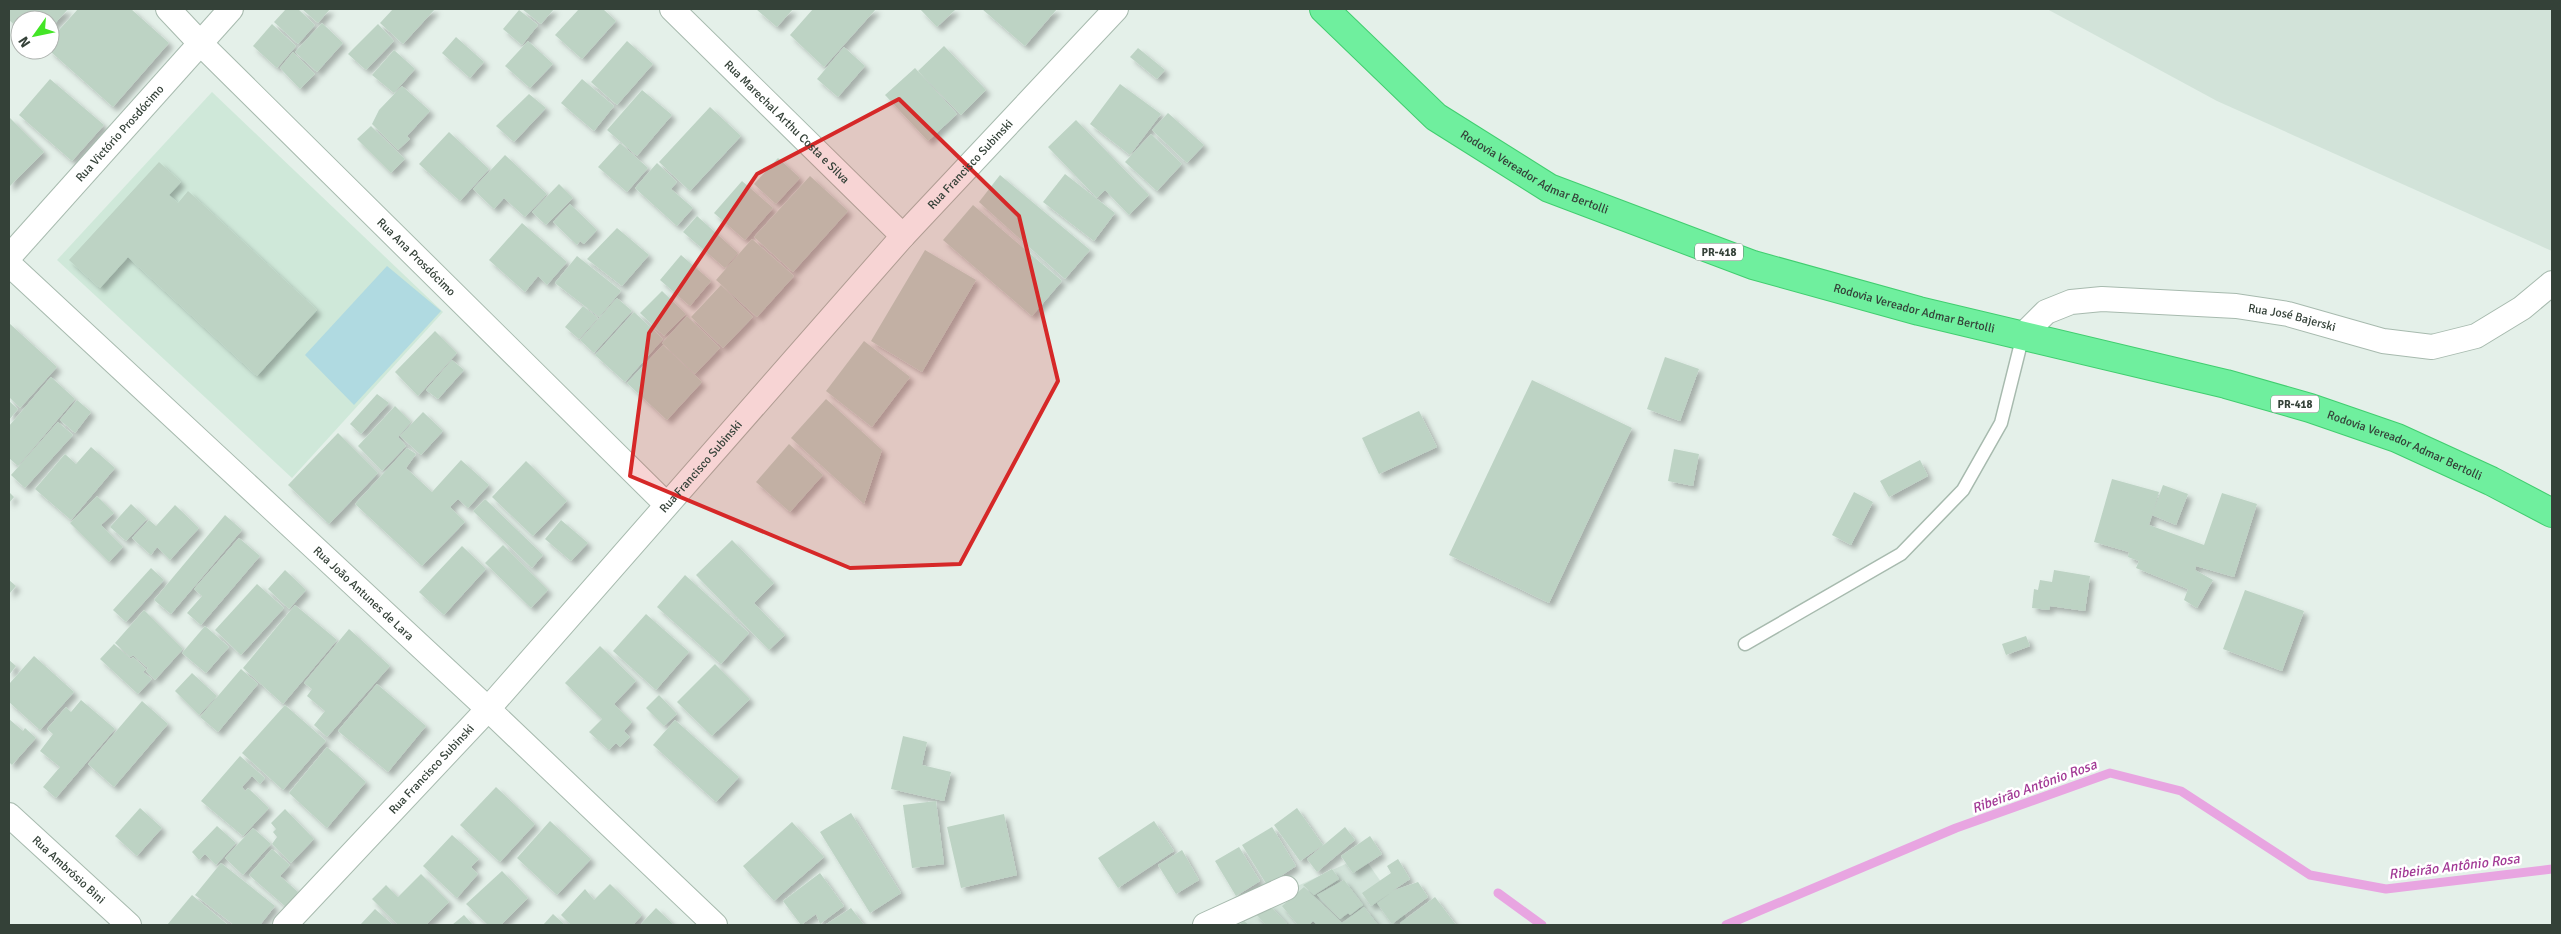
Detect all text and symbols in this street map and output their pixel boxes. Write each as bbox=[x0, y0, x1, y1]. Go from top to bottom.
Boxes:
north arrow bbox=[10, 10, 60, 60]
text: N bbox=[15, 33, 34, 51]
street label: Rua Marechal Arthu Costa e Silva bbox=[721, 57, 852, 187]
street label: Rua Victório Prosdócimo bbox=[73, 82, 167, 185]
street label: Rua Francisco Subinski bbox=[925, 117, 1016, 213]
street label: Rodovia Vereador Admar Bertolli bbox=[1457, 127, 1610, 218]
street label: Rua Ana Prosdócimo bbox=[373, 215, 458, 300]
road number: PR-418 bbox=[1695, 243, 1743, 260]
street label: Rodovia Vereador Admar Bertolli bbox=[1832, 281, 1996, 337]
street label: Rua José Bajerski bbox=[2247, 301, 2337, 335]
road number: PR-418 bbox=[2271, 396, 2319, 412]
street label: Rodovia Vereador Admar Bertolli bbox=[2325, 407, 2484, 484]
street label: Rua Francisco Subinski bbox=[657, 418, 746, 516]
street label: Rua João Antunes de Lara bbox=[310, 543, 417, 644]
street label: Rua Francisco Subinski bbox=[386, 721, 478, 818]
water label: Ribeirão Antônio Rosa bbox=[1969, 756, 2100, 817]
street label: Rua Ambrósio Bini bbox=[29, 833, 108, 907]
water label: Ribeirão Antônio Rosa bbox=[2388, 850, 2521, 883]

